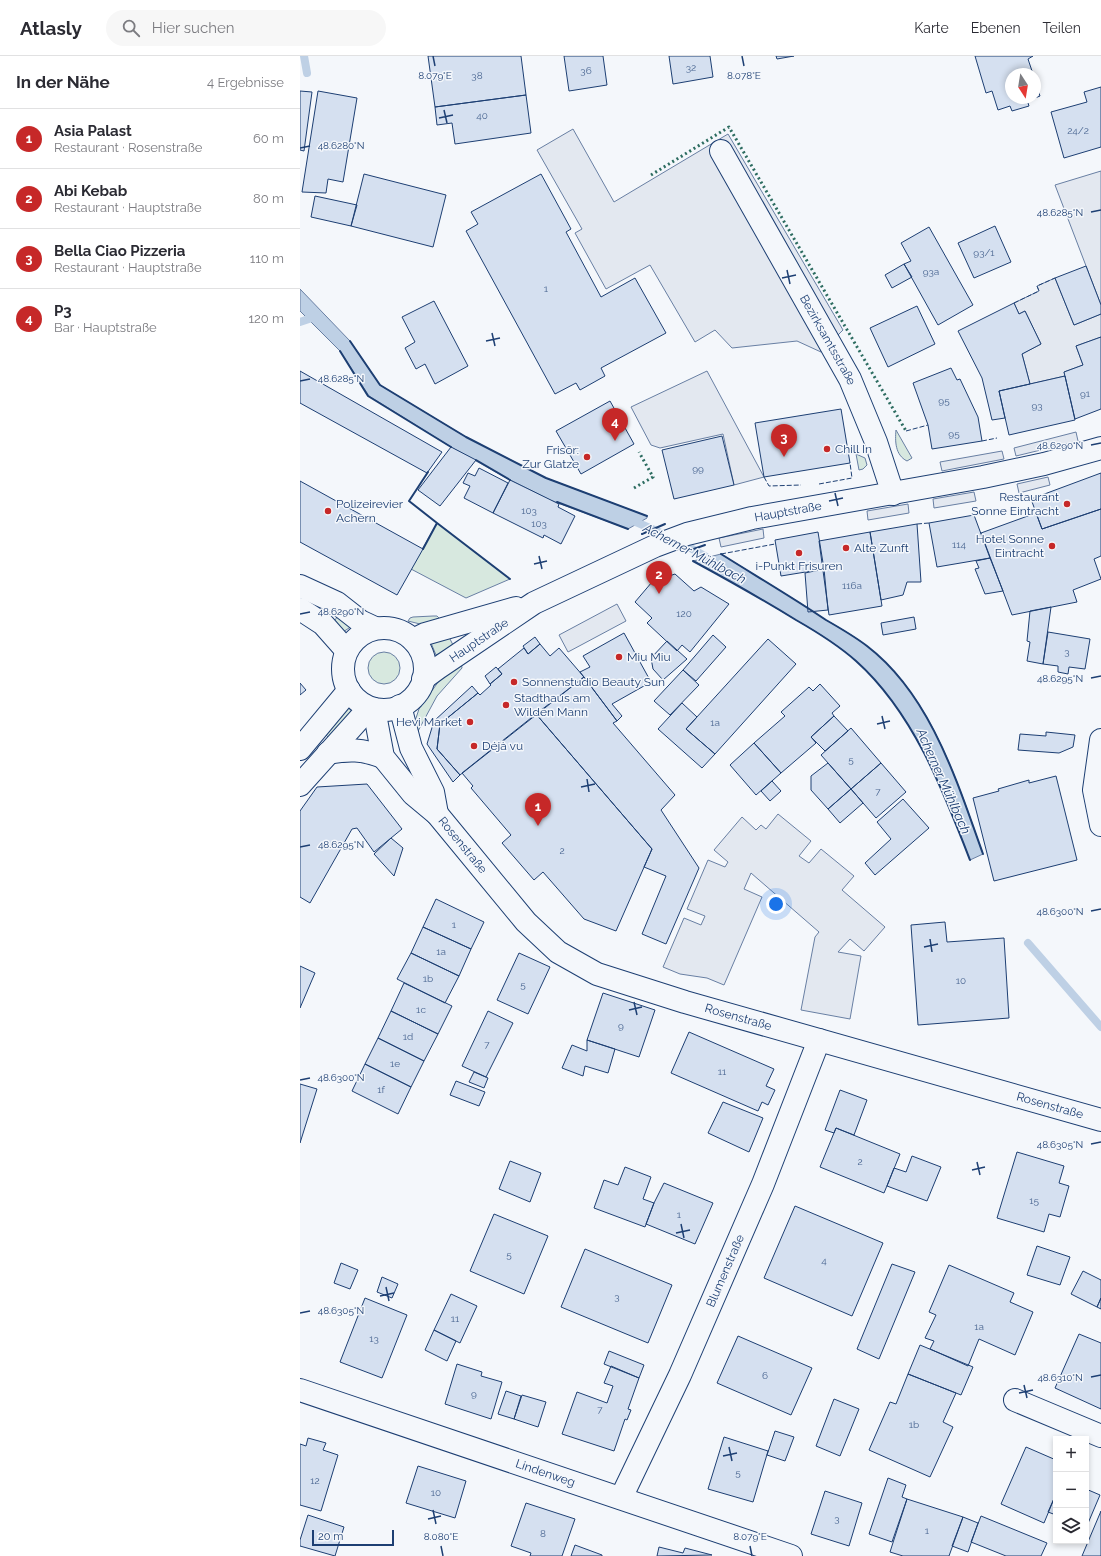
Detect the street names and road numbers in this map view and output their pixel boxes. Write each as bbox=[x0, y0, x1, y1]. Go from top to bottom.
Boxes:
street label: Bezirksamtsstraße bbox=[797, 292, 859, 387]
street label: Hauptstraße bbox=[753, 499, 823, 524]
street label: Hauptstraße bbox=[447, 615, 511, 665]
street label: Rosenstraße bbox=[435, 814, 490, 876]
street label: Rosenstraße bbox=[703, 1001, 773, 1033]
street label: Rosenstraße bbox=[1015, 1089, 1085, 1122]
street label: Blumenstraße bbox=[703, 1232, 747, 1309]
street label: Lindenweg bbox=[514, 1456, 577, 1490]

